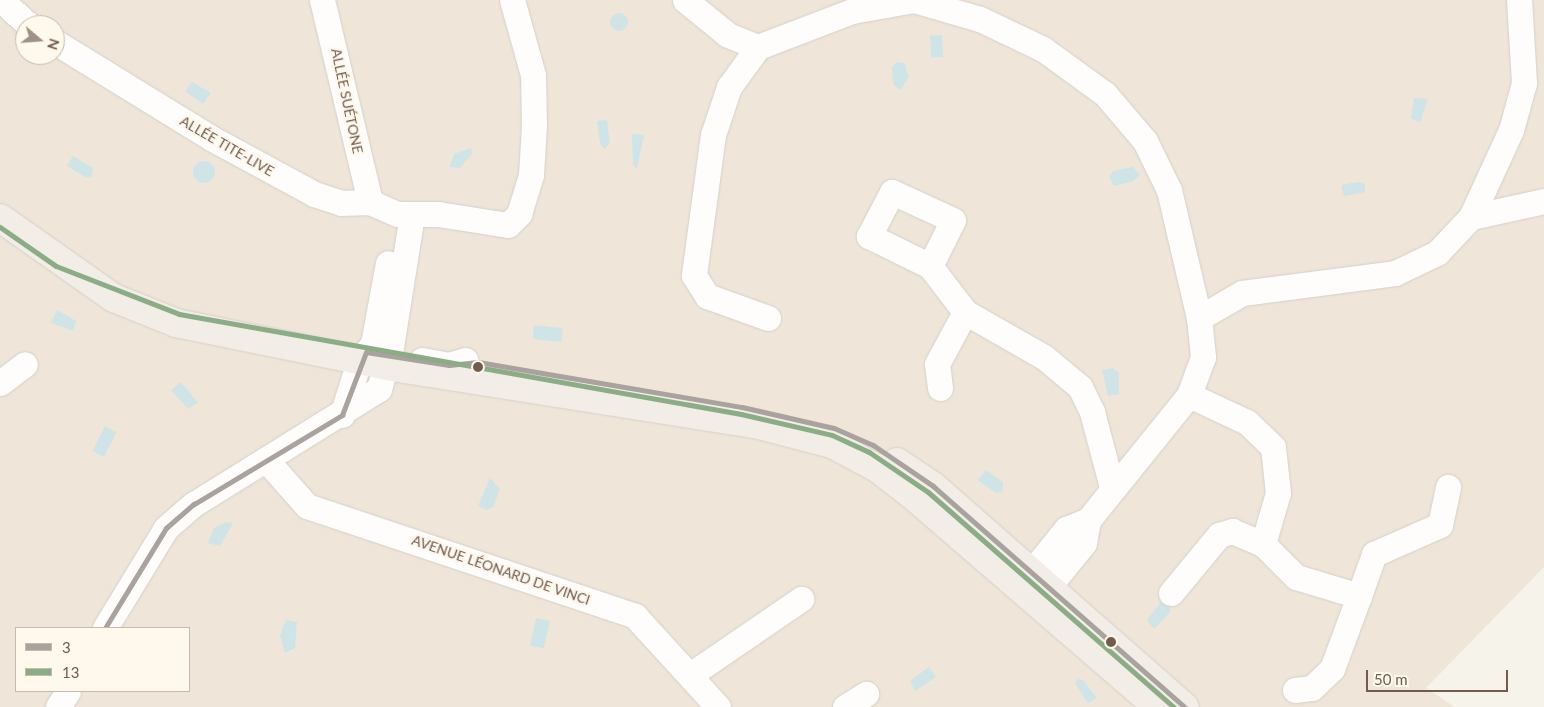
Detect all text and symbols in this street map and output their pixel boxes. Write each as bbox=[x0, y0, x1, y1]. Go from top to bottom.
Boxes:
north arrow bbox=[15, 15, 65, 65]
text: N bbox=[44, 37, 64, 52]
street label: ALLÉE SUÉTONE bbox=[328, 47, 366, 155]
street label: ALLÉE TITE-LIVE bbox=[177, 112, 277, 180]
unlabelled marker bbox=[473, 362, 483, 372]
street label: AVENUE LÉONARD DE VINCI bbox=[409, 531, 593, 609]
legend bbox=[15, 627, 190, 692]
unlabelled marker bbox=[1106, 637, 1116, 647]
text: 3 bbox=[62, 638, 71, 656]
scale bar bbox=[1369, 660, 1512, 692]
text: 13 bbox=[62, 663, 79, 681]
text: 50 m bbox=[1374, 670, 1408, 688]

